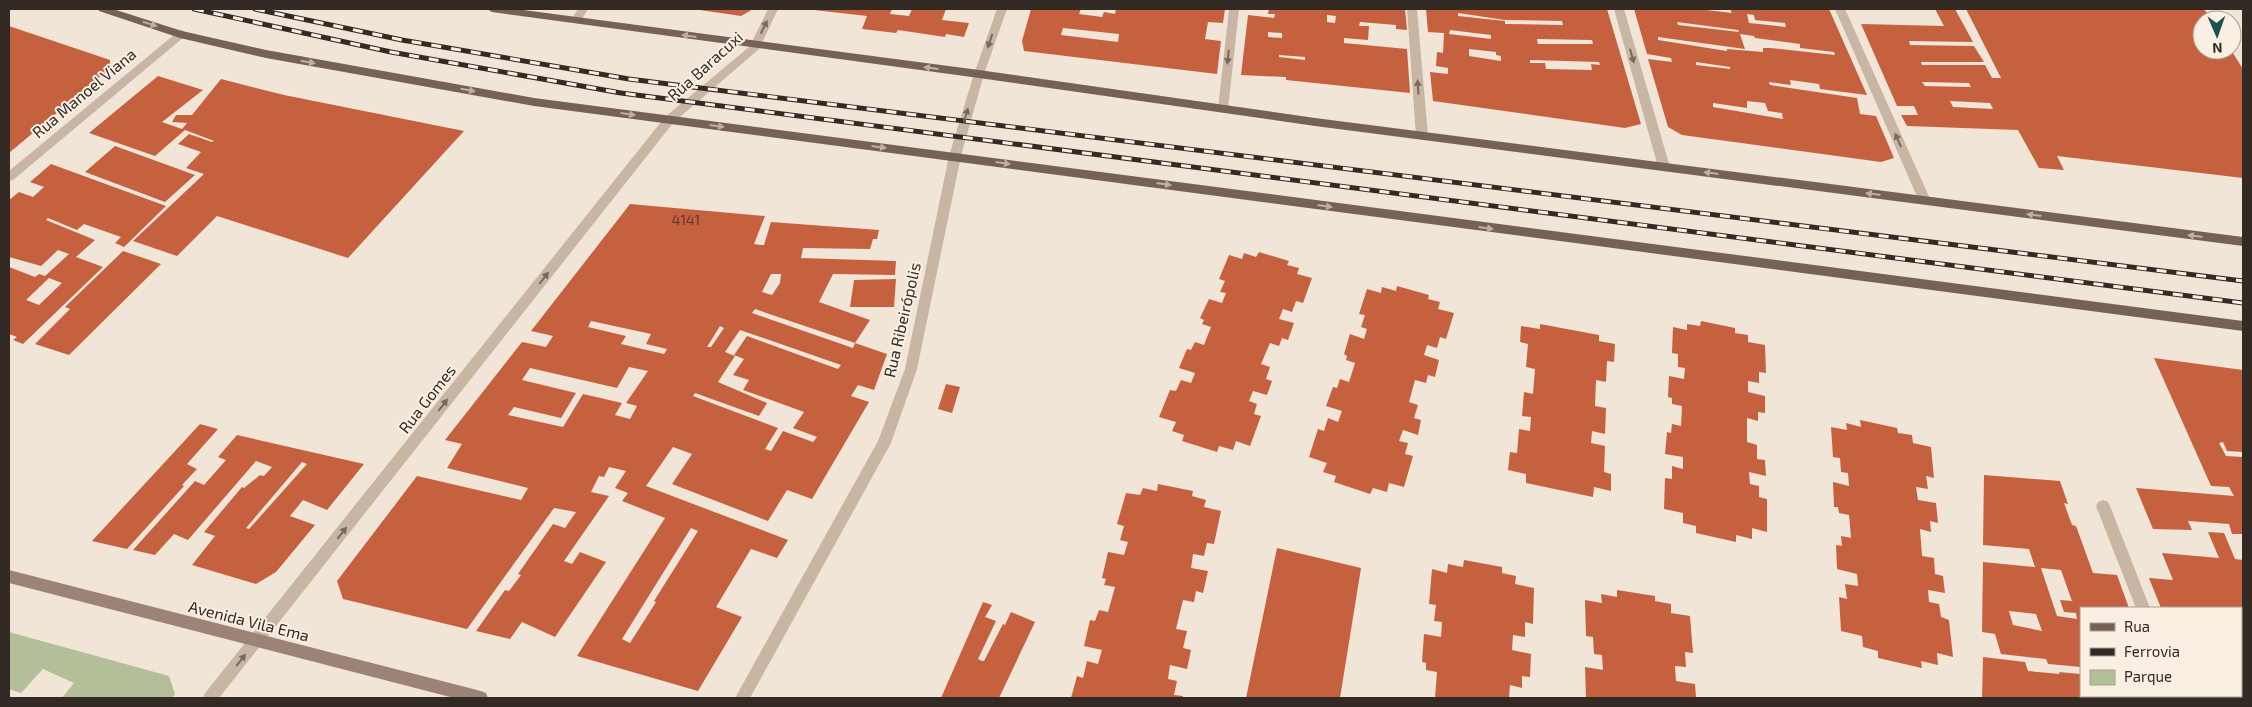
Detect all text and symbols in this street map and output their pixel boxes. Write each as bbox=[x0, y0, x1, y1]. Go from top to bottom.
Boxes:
north arrow bbox=[2192, 10, 2242, 60]
one-way arrow bbox=[143, 20, 158, 28]
one-way arrow bbox=[760, 20, 768, 34]
street label: Rua Baracuxi bbox=[663, 27, 746, 104]
one-way arrow bbox=[681, 32, 697, 40]
one-way arrow bbox=[986, 34, 994, 49]
text: N bbox=[2212, 40, 2223, 57]
street label: Rua Manoel Viana bbox=[28, 44, 139, 141]
one-way arrow bbox=[1629, 48, 1637, 63]
one-way arrow bbox=[1224, 50, 1232, 66]
one-way arrow bbox=[300, 58, 316, 66]
one-way arrow bbox=[922, 64, 938, 72]
one-way arrow bbox=[1414, 79, 1422, 95]
one-way arrow bbox=[460, 86, 475, 94]
one-way arrow bbox=[963, 107, 971, 122]
one-way arrow bbox=[621, 111, 637, 119]
one-way arrow bbox=[710, 122, 726, 130]
one-way arrow bbox=[1894, 133, 1902, 147]
one-way arrow bbox=[871, 143, 887, 151]
one-way arrow bbox=[995, 159, 1011, 167]
one-way arrow bbox=[1703, 169, 1719, 177]
one-way arrow bbox=[1156, 181, 1172, 189]
one-way arrow bbox=[1864, 190, 1880, 198]
one-way arrow bbox=[1318, 202, 1334, 210]
house number: 4141 bbox=[672, 211, 700, 228]
one-way arrow bbox=[2025, 211, 2041, 219]
one-way arrow bbox=[1479, 224, 1495, 232]
one-way arrow bbox=[2187, 231, 2203, 239]
street label: Rua Ribeirópolis bbox=[879, 261, 924, 379]
one-way arrow bbox=[538, 272, 549, 285]
street label: Rua Gomes bbox=[394, 361, 459, 437]
one-way arrow bbox=[437, 399, 448, 412]
one-way arrow bbox=[336, 527, 347, 540]
street label: Avenida Vila Ema bbox=[187, 596, 311, 645]
legend bbox=[2080, 607, 2242, 697]
text: Rua bbox=[2124, 617, 2150, 635]
text: Ferrovia bbox=[2124, 642, 2180, 660]
one-way arrow bbox=[235, 654, 246, 667]
text: Parque bbox=[2124, 667, 2172, 685]

